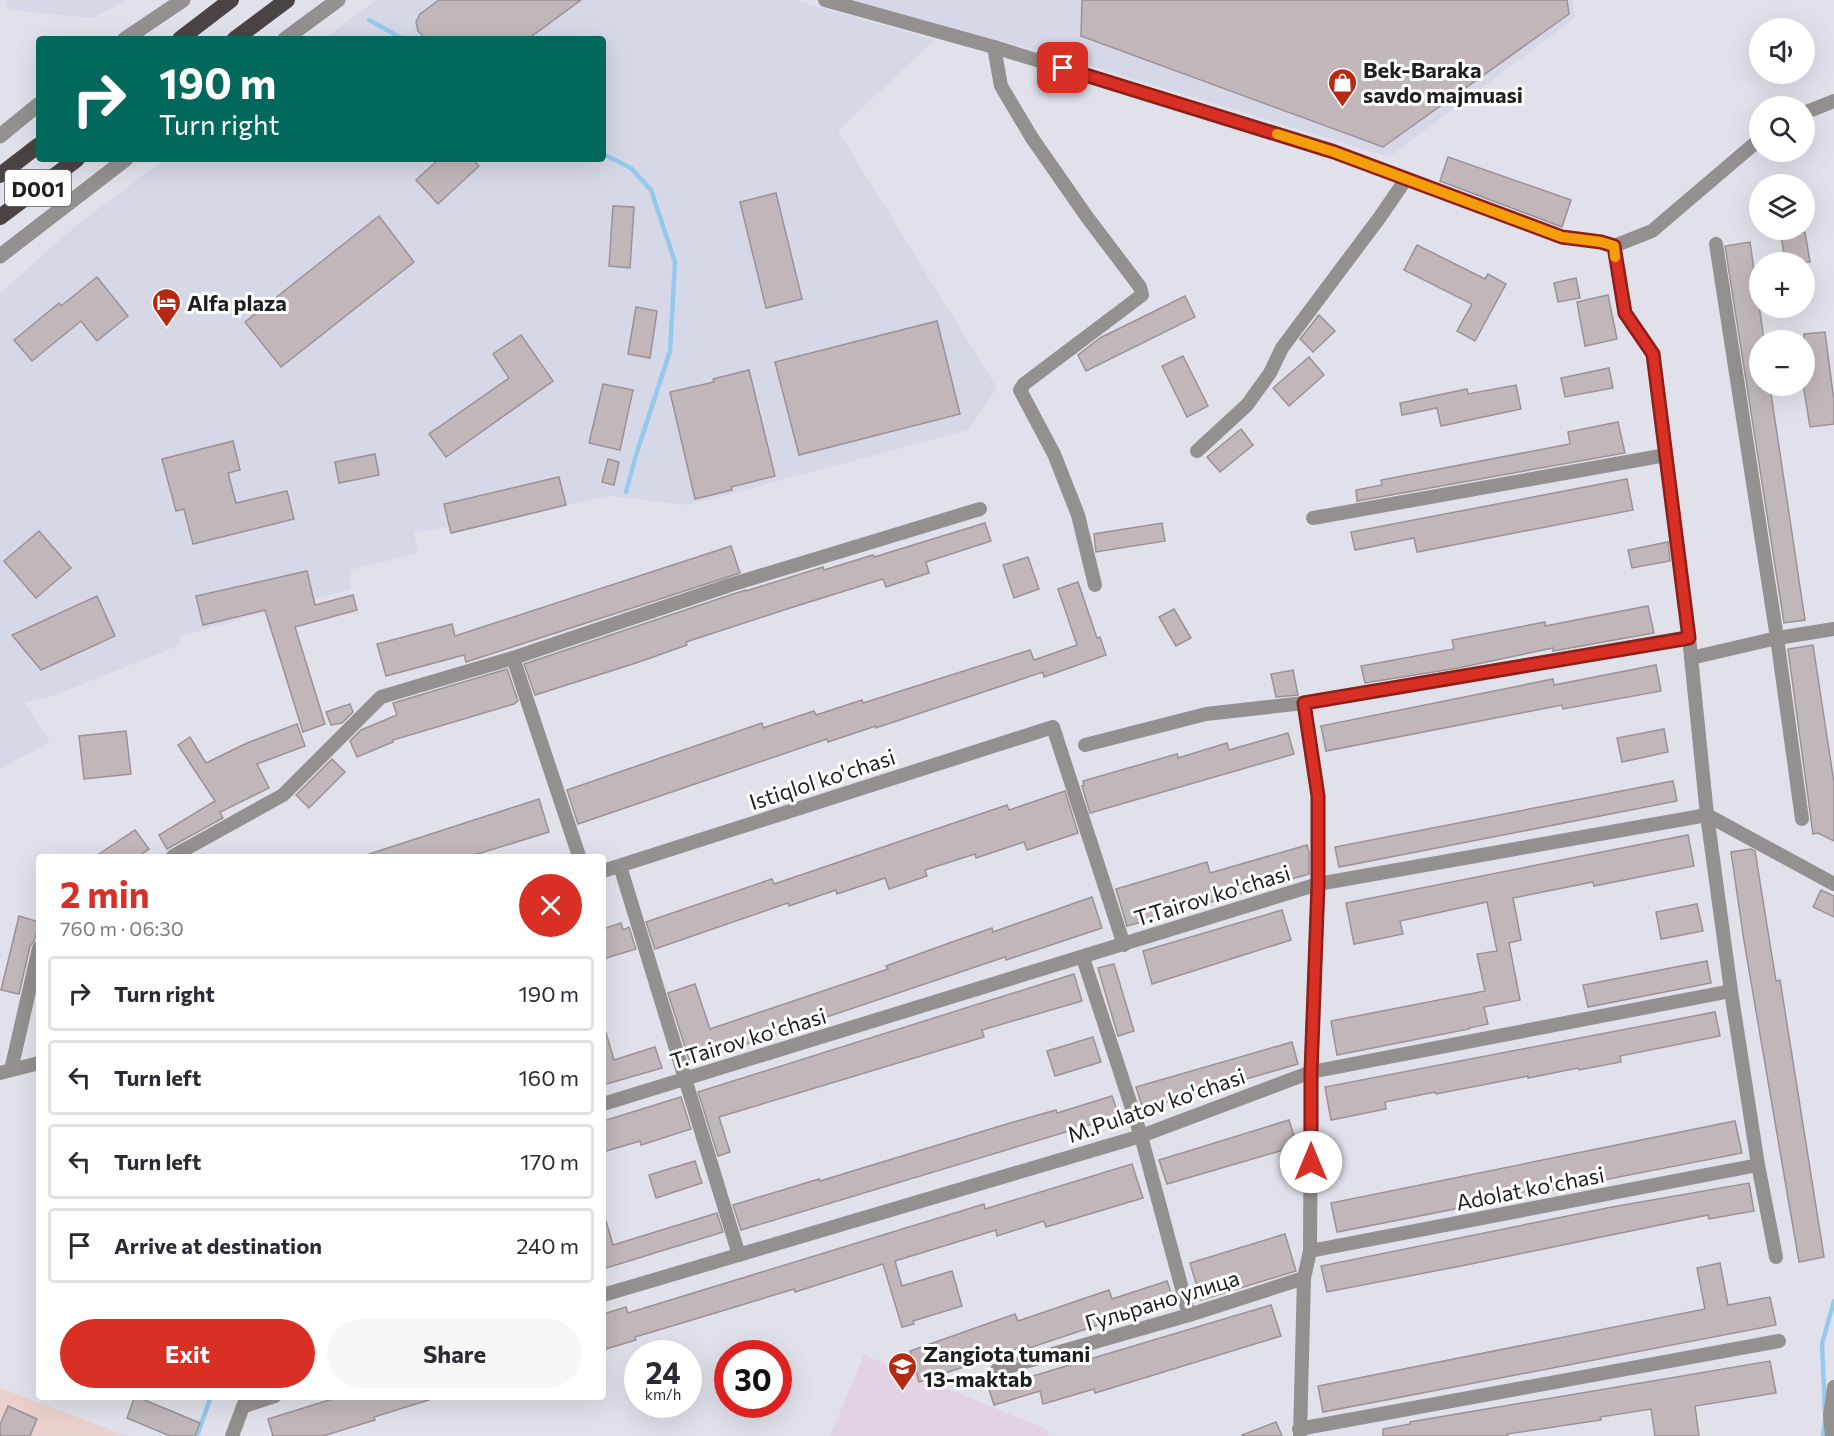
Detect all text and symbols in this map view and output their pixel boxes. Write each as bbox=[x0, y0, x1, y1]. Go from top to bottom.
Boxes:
map controls bbox=[1749, 18, 1815, 396]
button: sound bbox=[1749, 18, 1815, 84]
pin bbox=[1037, 42, 1088, 93]
icon: arrive bbox=[1046, 51, 1079, 84]
text: 190 m bbox=[159, 56, 277, 108]
place label: Bek-Baraka savdo majmuasi bbox=[1363, 56, 1523, 108]
icon: right bbox=[60, 60, 138, 138]
shop icon: Bek-Baraka savdo majmuasi bbox=[1326, 66, 1358, 108]
button: search bbox=[1749, 96, 1815, 162]
text: Turn right bbox=[159, 108, 279, 141]
road number: D001 bbox=[5, 170, 71, 206]
button: layers bbox=[1749, 174, 1815, 240]
button: + bbox=[1749, 252, 1815, 318]
hotel icon: Alfa plaza bbox=[150, 286, 182, 328]
place label: Alfa plaza bbox=[187, 289, 287, 316]
button: − bbox=[1749, 330, 1815, 396]
street label: Istiqlol ko'chasi bbox=[746, 743, 898, 815]
street label: T.Tairov ko'chasi bbox=[1131, 858, 1293, 932]
text: 2 min bbox=[60, 871, 150, 915]
button: close bbox=[519, 874, 582, 937]
text: 760 m · 06:30 bbox=[60, 916, 184, 940]
icon: right bbox=[63, 977, 96, 1010]
text: Turn right bbox=[114, 980, 215, 1007]
text: 190 m bbox=[518, 980, 579, 1007]
street label: T.Tairov ko'chasi bbox=[667, 1001, 829, 1075]
icon: left bbox=[63, 1061, 96, 1094]
street label: M.Pulatov ko'chasi bbox=[1064, 1062, 1248, 1148]
text: Turn left bbox=[114, 1064, 201, 1091]
text: 160 m bbox=[518, 1064, 579, 1091]
position arrow bbox=[1279, 1130, 1343, 1194]
icon: left bbox=[63, 1145, 96, 1178]
text: Turn left bbox=[114, 1148, 201, 1175]
text: 170 m bbox=[520, 1148, 579, 1175]
street label: Adolat ko'chasi bbox=[1454, 1160, 1606, 1216]
icon: arrive bbox=[63, 1229, 96, 1262]
text: Arrive at destination bbox=[114, 1232, 322, 1259]
text: 240 m bbox=[516, 1232, 579, 1259]
street label: Гульрано улица bbox=[1082, 1264, 1242, 1336]
button: Exit bbox=[60, 1319, 315, 1388]
button: Share bbox=[327, 1319, 582, 1388]
speed limit sign: 30 bbox=[714, 1340, 792, 1418]
place label: Zangiota tumani 13-maktab bbox=[923, 1340, 1090, 1392]
school or university icon: Zangiota tumani 13-maktab bbox=[886, 1350, 918, 1392]
text: 24 bbox=[645, 1353, 681, 1390]
text: km/h bbox=[645, 1385, 681, 1403]

